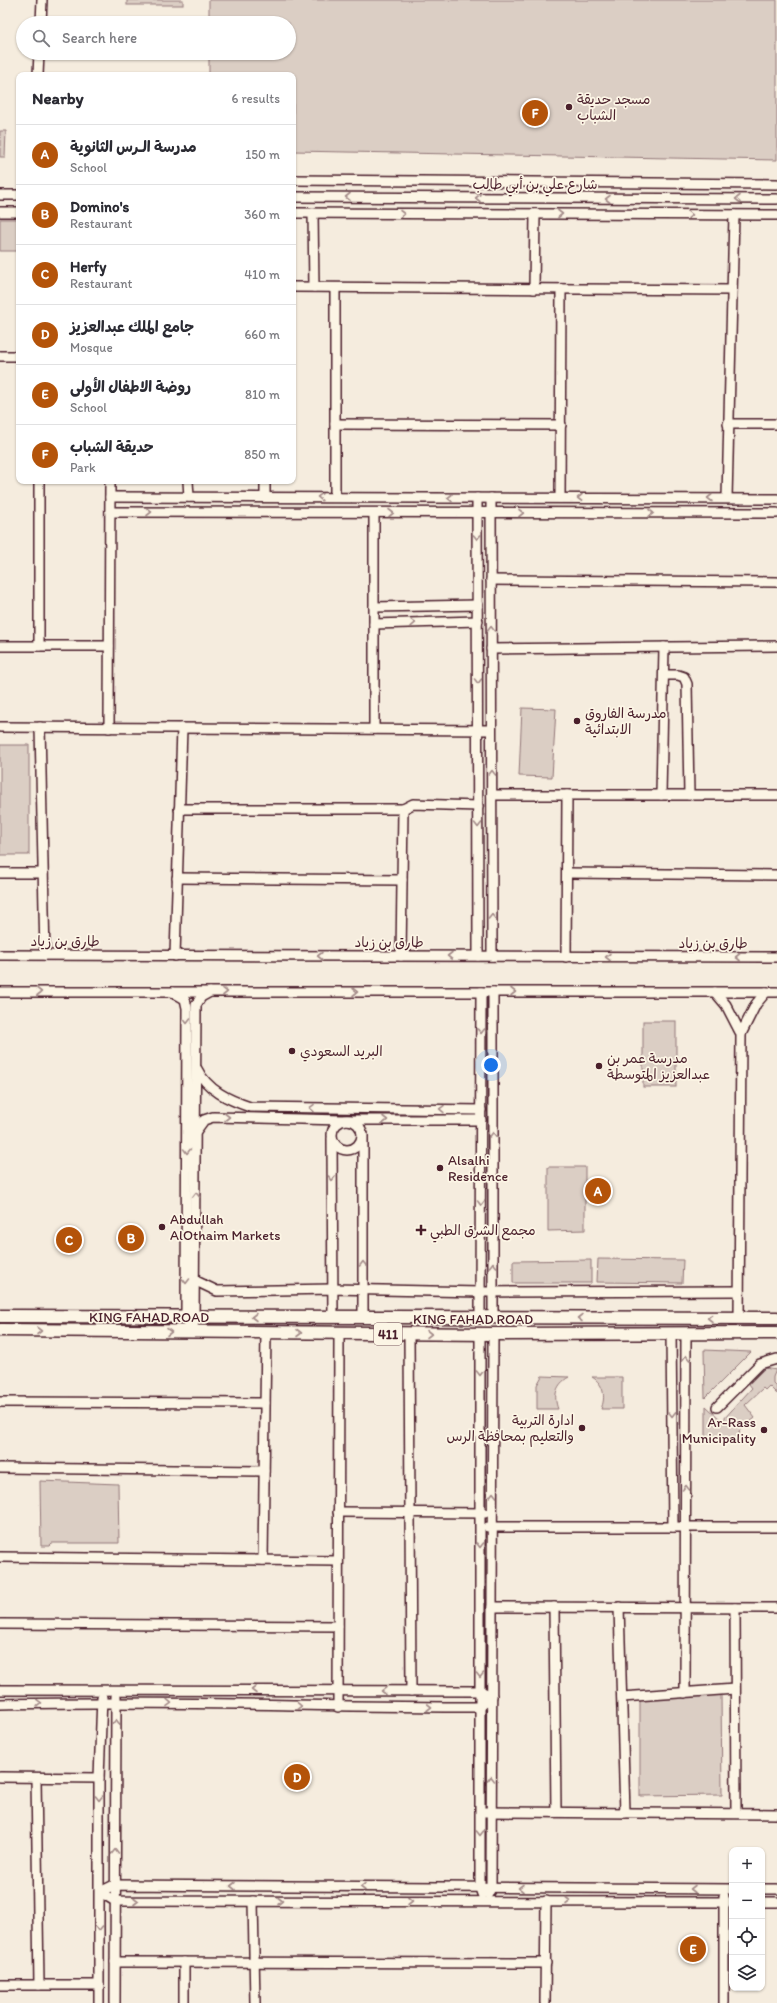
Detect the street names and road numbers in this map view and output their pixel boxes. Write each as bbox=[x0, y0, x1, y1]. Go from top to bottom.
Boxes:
street label: شارع علي بن أبي طالب bbox=[472, 176, 598, 197]
street label: طارق بن زياد bbox=[30, 933, 100, 950]
street label: طارق بن زياد bbox=[354, 934, 424, 951]
street label: طارق بن زياد bbox=[678, 935, 748, 952]
street label: KING FAHAD ROAD bbox=[89, 1309, 209, 1326]
street label: KING FAHAD ROAD bbox=[413, 1311, 533, 1328]
road number: 411 bbox=[374, 1323, 402, 1345]

